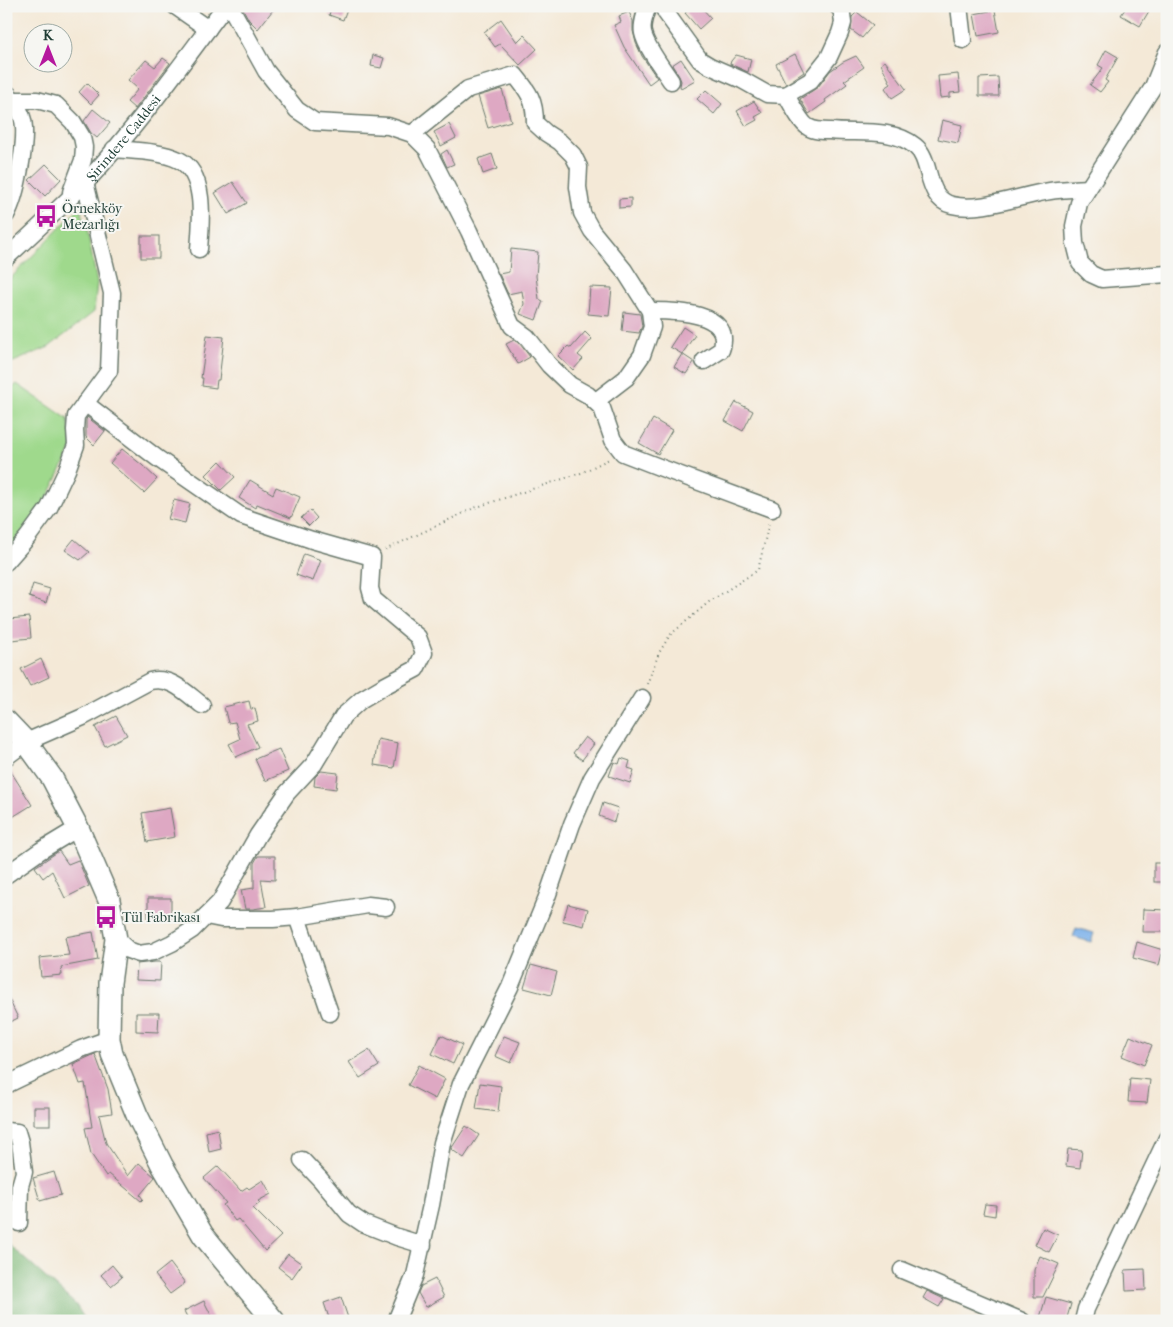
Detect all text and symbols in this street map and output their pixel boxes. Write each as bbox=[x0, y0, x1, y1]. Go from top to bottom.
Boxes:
north arrow bbox=[22, 22, 72, 72]
text: K bbox=[43, 27, 54, 44]
street label: Şirindere Caddesi bbox=[82, 91, 164, 185]
place label: Örnekköy Mezarlığı bbox=[62, 199, 123, 233]
bus stop icon: Örnekköy Mezarlığı bbox=[33, 203, 59, 229]
bus stop icon: Tül Fabrikası bbox=[93, 904, 119, 930]
place label: Tül Fabrikası bbox=[122, 909, 200, 926]

